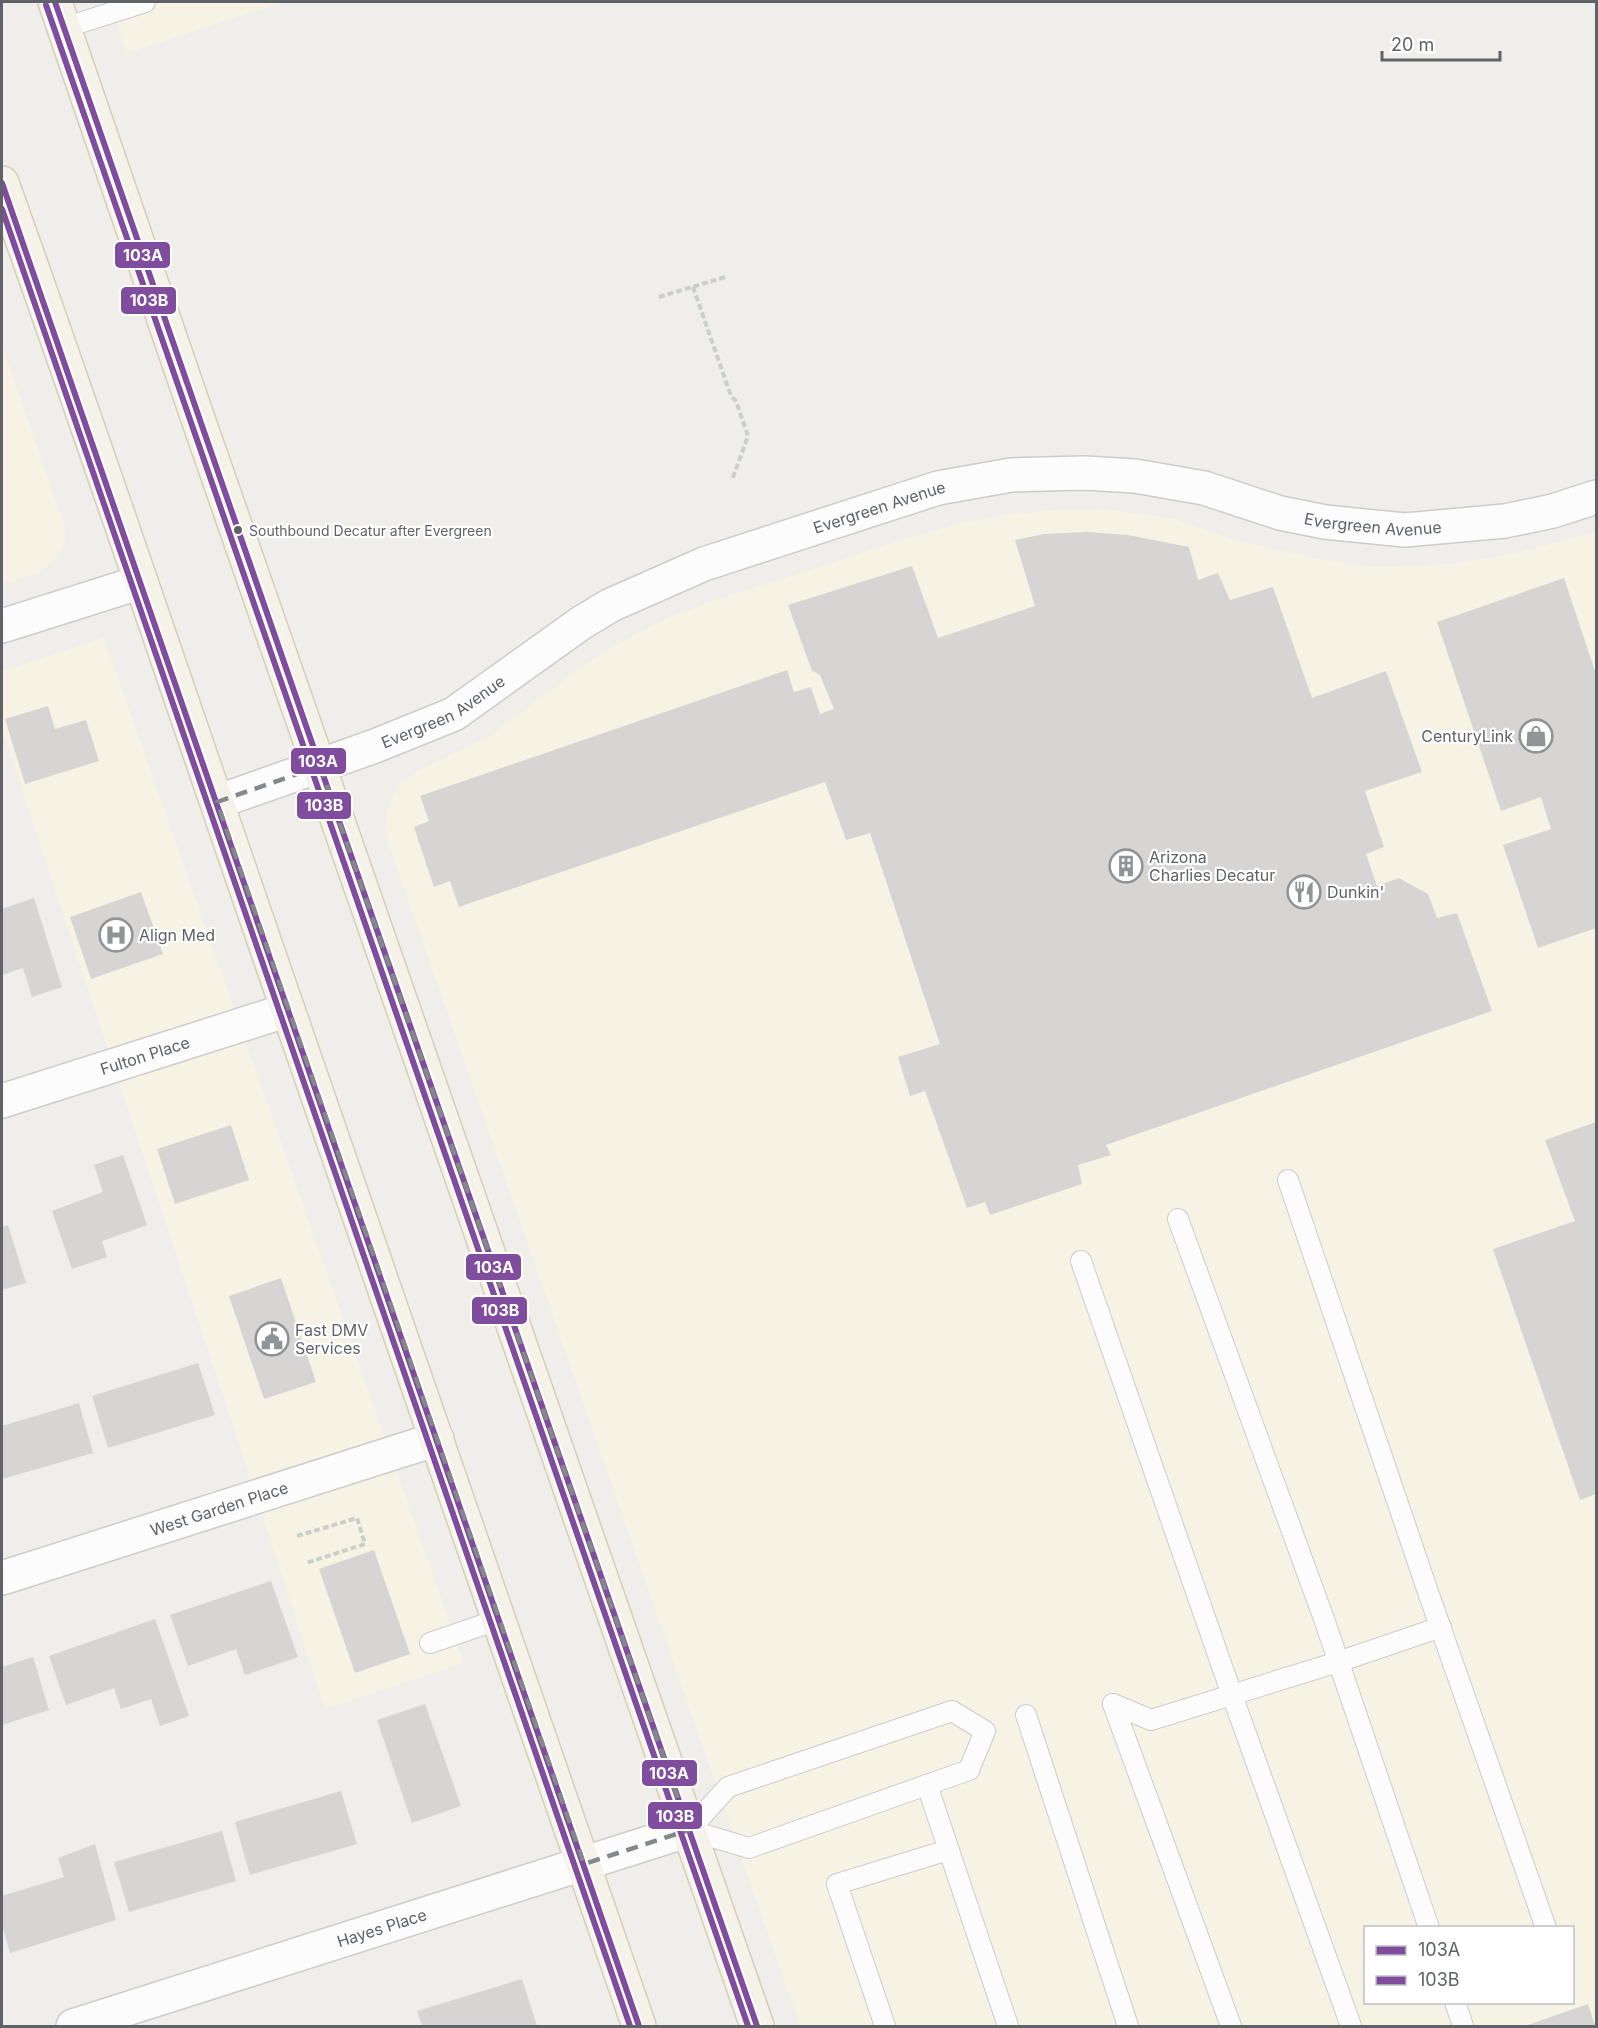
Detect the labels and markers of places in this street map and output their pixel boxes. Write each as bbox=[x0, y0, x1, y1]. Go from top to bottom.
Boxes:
place label: Southbound Decatur after Evergreen bbox=[249, 522, 492, 539]
marker: Southbound Decatur after Evergreen bbox=[232, 524, 244, 536]
shop icon: CenturyLink bbox=[1518, 718, 1554, 754]
place label: CenturyLink bbox=[1421, 726, 1513, 746]
place label: Arizona Charlies Decatur bbox=[1149, 847, 1275, 885]
building icon: Arizona Charlies Decatur bbox=[1108, 848, 1144, 884]
restaurant icon: Dunkin' bbox=[1286, 874, 1322, 910]
place label: Dunkin' bbox=[1327, 882, 1384, 902]
hospital icon: Align Med bbox=[98, 917, 134, 953]
place label: Align Med bbox=[139, 925, 215, 945]
place label: Fast DMV Services bbox=[295, 1320, 368, 1358]
public building icon: Fast DMV Services bbox=[254, 1321, 290, 1357]

